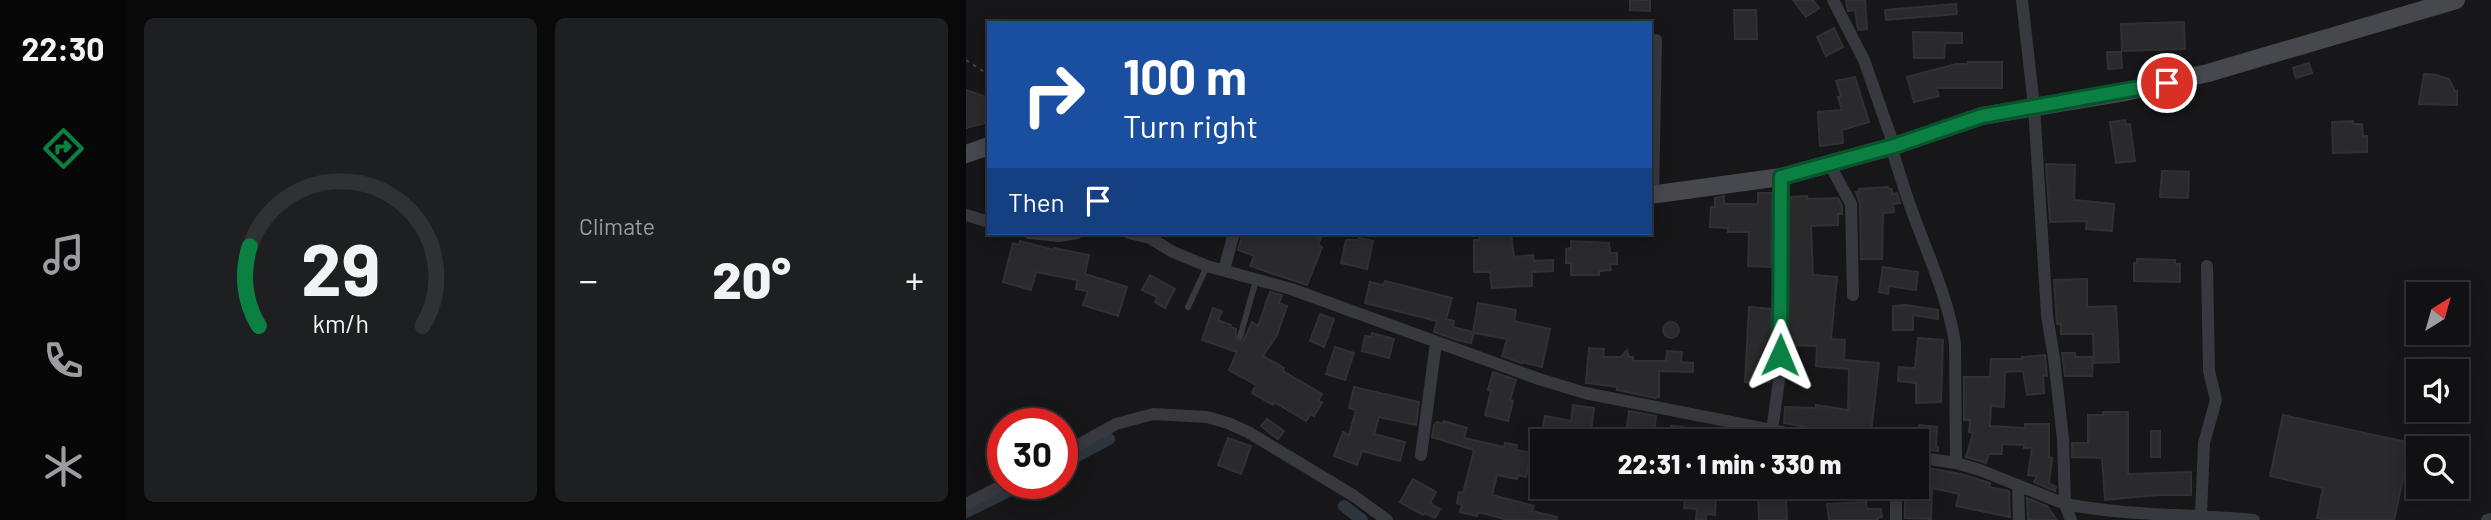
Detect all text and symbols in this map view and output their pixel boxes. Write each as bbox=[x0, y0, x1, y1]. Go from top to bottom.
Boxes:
text: 22:30 bbox=[21, 29, 105, 67]
text: 100 m bbox=[1123, 46, 1247, 105]
icon: right bbox=[1008, 49, 1099, 140]
pin bbox=[2137, 53, 2197, 113]
icon: arrive bbox=[2148, 64, 2186, 102]
text: Turn right bbox=[1123, 106, 1258, 144]
icon: directions bbox=[39, 124, 88, 173]
icon: arrive bbox=[1079, 182, 1117, 220]
text: Then bbox=[1008, 186, 1065, 217]
text: Climate bbox=[579, 212, 655, 240]
text: 29 bbox=[301, 223, 380, 311]
icon: music bbox=[39, 230, 88, 279]
text: 20° bbox=[712, 247, 791, 309]
text: − bbox=[579, 256, 598, 302]
text: + bbox=[905, 256, 924, 302]
north arrow bbox=[2406, 282, 2469, 345]
map controls bbox=[2406, 282, 2469, 499]
text: km/h bbox=[312, 308, 369, 338]
position arrow bbox=[1743, 318, 1817, 392]
icon: phone bbox=[39, 336, 88, 385]
button: sound bbox=[2406, 359, 2469, 422]
speed limit sign: 30 bbox=[987, 408, 1078, 499]
button: search bbox=[2406, 436, 2469, 499]
icon: climate bbox=[39, 442, 88, 491]
text: 22:31 · 1 min · 330 m bbox=[1618, 448, 1841, 479]

